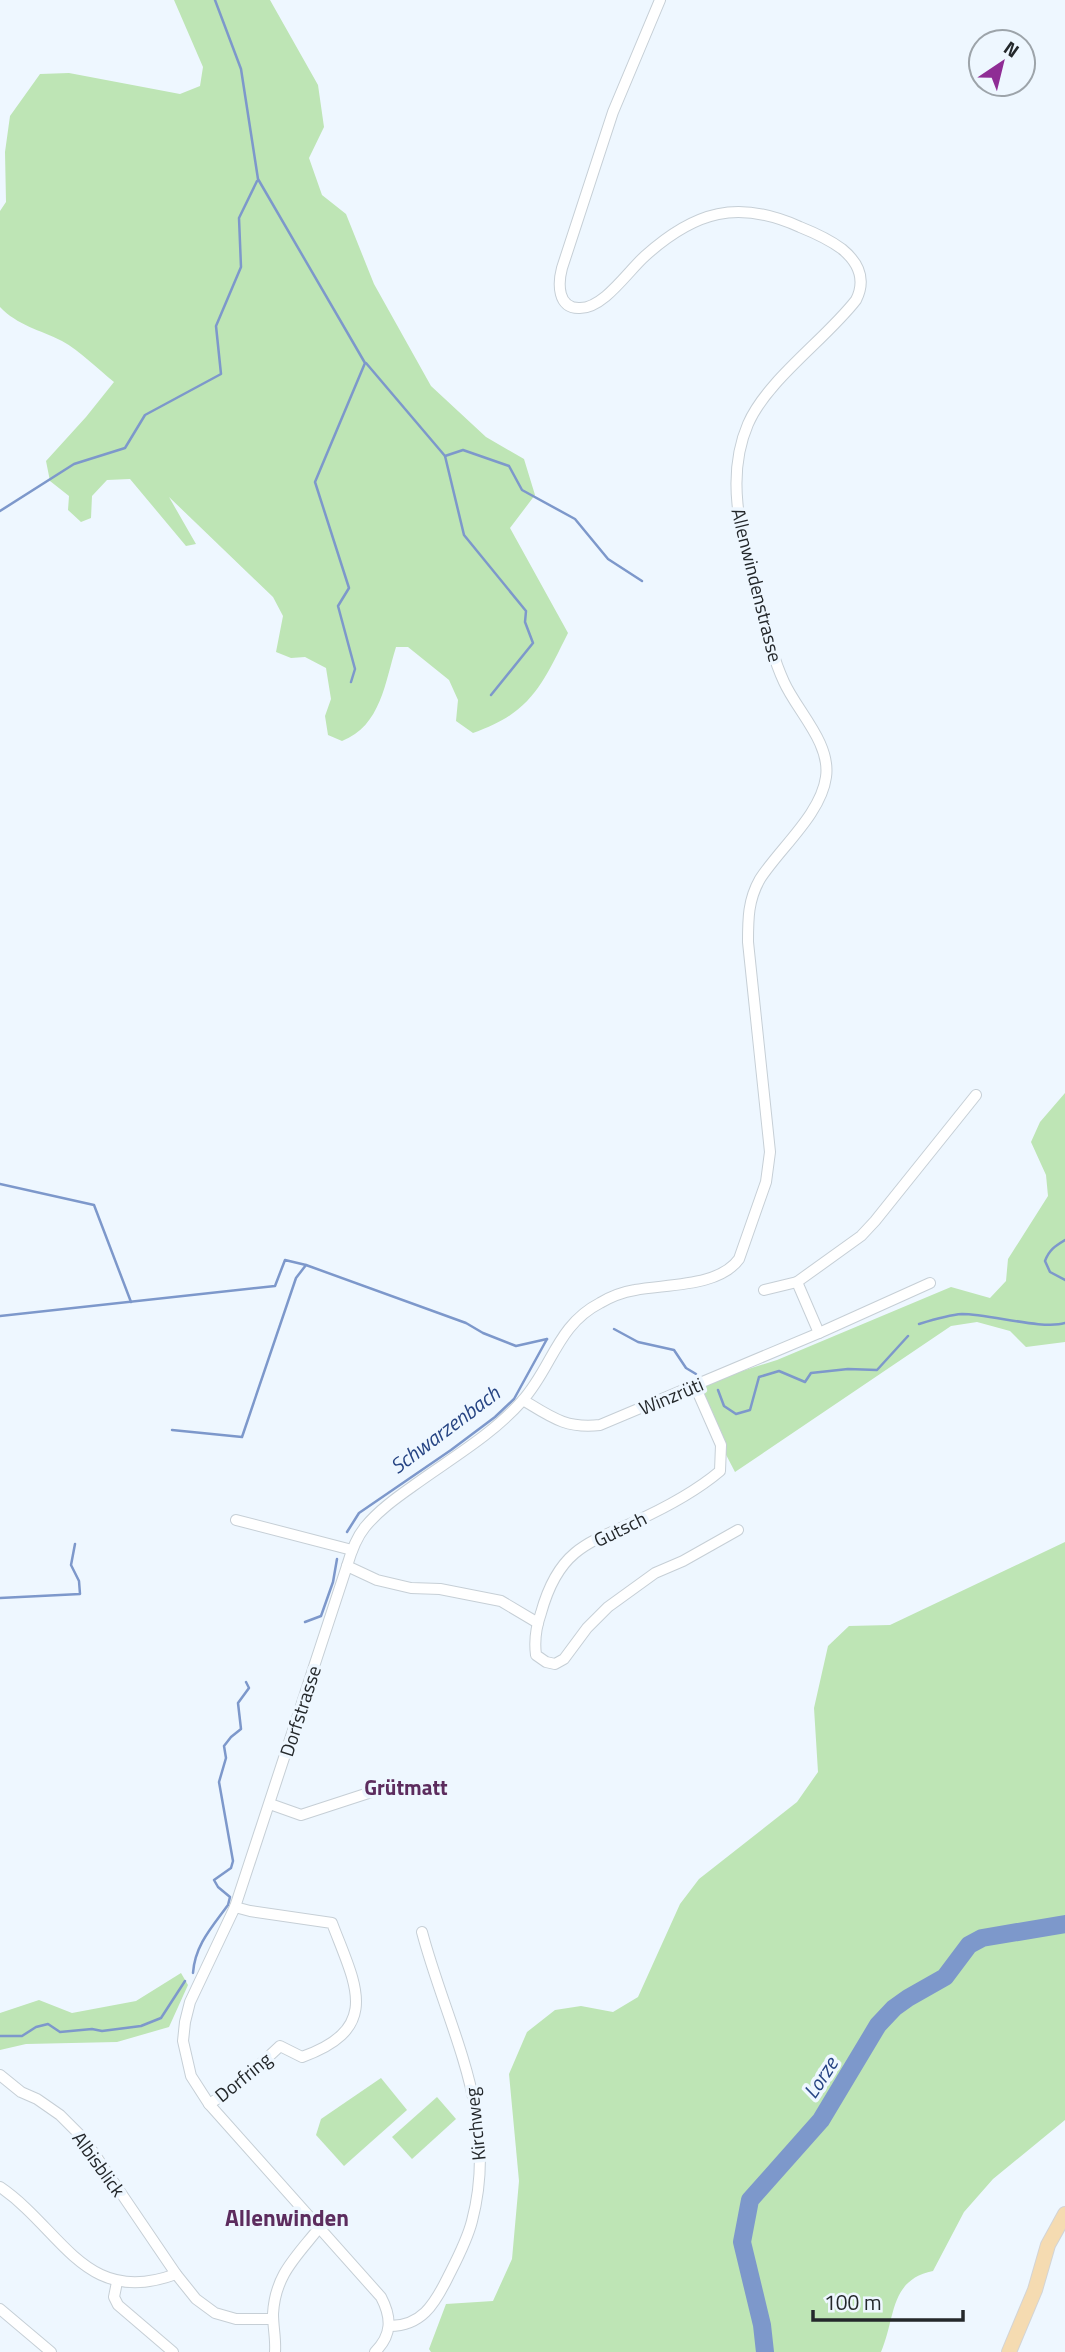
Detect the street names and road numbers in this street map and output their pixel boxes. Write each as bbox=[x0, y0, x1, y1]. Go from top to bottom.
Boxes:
street label: Allenwindenstrasse bbox=[724, 505, 791, 665]
street label: Winzrüti bbox=[634, 1369, 707, 1422]
street label: Gutsch bbox=[588, 1503, 651, 1554]
street label: Dorfstrasse bbox=[271, 1662, 328, 1760]
street label: Dorfring bbox=[208, 2044, 278, 2109]
street label: Kirchweg bbox=[456, 2086, 493, 2162]
street label: Albisblick bbox=[66, 2125, 133, 2202]

